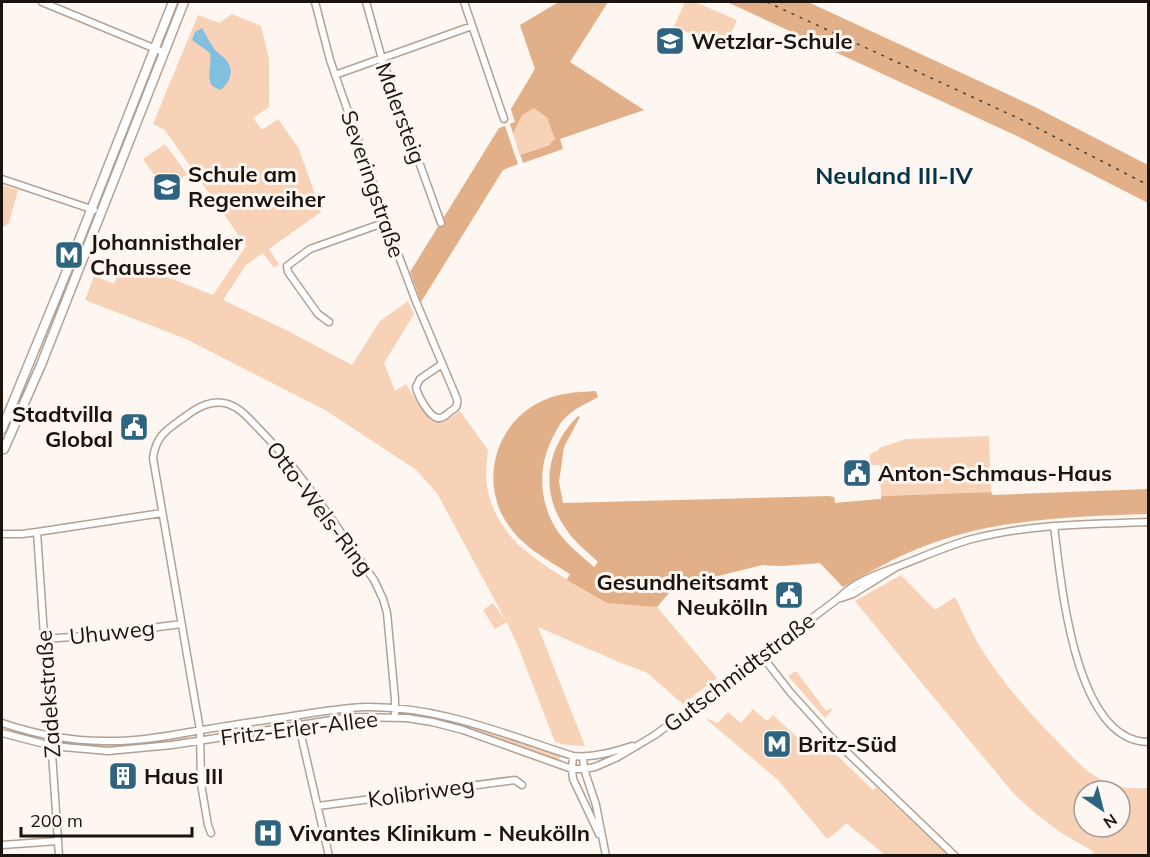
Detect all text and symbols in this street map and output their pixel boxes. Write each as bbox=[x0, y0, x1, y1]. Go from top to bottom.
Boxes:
school or university icon: Wetzlar-Schule bbox=[654, 25, 686, 57]
place label: Wetzlar-Schule bbox=[691, 27, 852, 55]
street label: Malersteig bbox=[370, 58, 432, 168]
street label: Severingstraße bbox=[335, 107, 411, 261]
place label: Schule am Regenweiher bbox=[188, 160, 325, 213]
district label: Neuland III-IV bbox=[815, 160, 974, 190]
school or university icon: Schule am Regenweiher bbox=[151, 171, 183, 203]
place label: Johannisthaler Chaussee bbox=[90, 228, 243, 281]
metro station icon: Johannisthaler Chaussee bbox=[53, 239, 85, 271]
place label: Stadtvilla Global bbox=[12, 400, 113, 453]
public building icon: Stadtvilla Global bbox=[118, 411, 150, 443]
street label: Otto-Wels-Ring bbox=[260, 435, 380, 581]
public building icon: Anton-Schmaus-Haus bbox=[841, 457, 873, 489]
place label: Anton-Schmaus-Haus bbox=[878, 459, 1112, 487]
place label: Gesundheitsamt Neukölln bbox=[596, 568, 768, 621]
public building icon: Gesundheitsamt Neukölln bbox=[773, 579, 805, 611]
street label: Gutschmidtstraße bbox=[658, 606, 820, 738]
street label: Uhuweg bbox=[68, 614, 156, 650]
street label: Zadekstraße bbox=[30, 629, 66, 759]
street label: Fritz-Erler-Allee bbox=[219, 704, 379, 752]
metro station icon: Britz-Süd bbox=[761, 728, 793, 760]
place label: Britz-Süd bbox=[798, 730, 897, 758]
building icon: Haus III bbox=[107, 760, 139, 792]
place label: Haus III bbox=[144, 762, 224, 790]
street label: Kolibriweg bbox=[366, 771, 476, 813]
north arrow bbox=[1072, 779, 1132, 839]
scale bar bbox=[21, 800, 192, 838]
text: 200 m bbox=[30, 809, 83, 832]
text: N bbox=[1100, 810, 1121, 833]
hospital icon: Vivantes Klinikum - Neukölln bbox=[252, 817, 284, 849]
place label: Vivantes Klinikum - Neukölln bbox=[288, 819, 590, 847]

